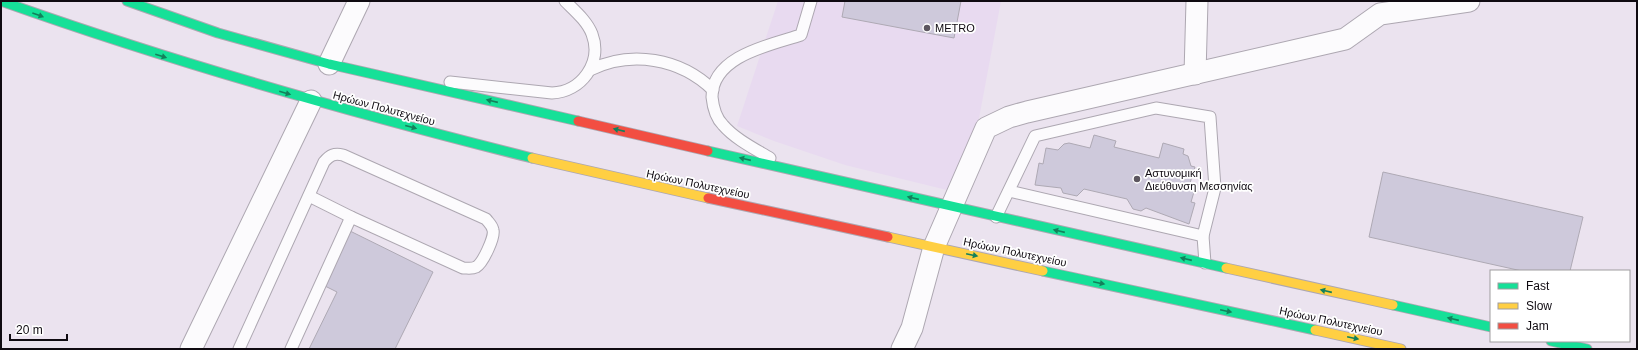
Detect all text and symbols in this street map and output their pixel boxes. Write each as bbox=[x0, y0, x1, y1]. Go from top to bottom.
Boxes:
one-way arrow bbox=[32, 12, 44, 18]
place label: METRO bbox=[935, 22, 975, 34]
marker: METRO bbox=[922, 23, 932, 33]
one-way arrow bbox=[155, 53, 167, 59]
street label: Ηρώων Πολυτεχνείου bbox=[332, 89, 436, 127]
one-way arrow bbox=[280, 90, 292, 96]
one-way arrow bbox=[486, 98, 498, 104]
one-way arrow bbox=[405, 124, 417, 130]
one-way arrow bbox=[612, 127, 625, 133]
one-way arrow bbox=[739, 156, 751, 162]
street label: Ηρώων Πολυτεχνείου bbox=[645, 167, 751, 201]
place label: Αστυνομική Διεύθυνση Μεσσηνίας bbox=[1145, 167, 1253, 192]
marker: Αστυνομική Διεύθυνση Μεσσηνίας bbox=[1132, 174, 1142, 184]
one-way arrow bbox=[907, 194, 919, 200]
one-way arrow bbox=[1053, 227, 1065, 233]
street label: Ηρώων Πολυτεχνείου bbox=[962, 235, 1068, 269]
one-way arrow bbox=[966, 253, 978, 259]
one-way arrow bbox=[1179, 256, 1192, 262]
legend bbox=[1490, 270, 1630, 342]
text: Fast bbox=[1526, 279, 1550, 293]
one-way arrow bbox=[1093, 280, 1105, 286]
one-way arrow bbox=[1320, 287, 1332, 293]
text: Slow bbox=[1526, 299, 1552, 313]
street label: Ηρώων Πολυτεχνείου bbox=[1278, 304, 1384, 338]
one-way arrow bbox=[1220, 308, 1232, 314]
one-way arrow bbox=[1447, 315, 1459, 321]
scale bar bbox=[10, 316, 67, 342]
text: Jam bbox=[1526, 319, 1549, 333]
text: 20 m bbox=[16, 323, 43, 337]
one-way arrow bbox=[1347, 336, 1359, 342]

